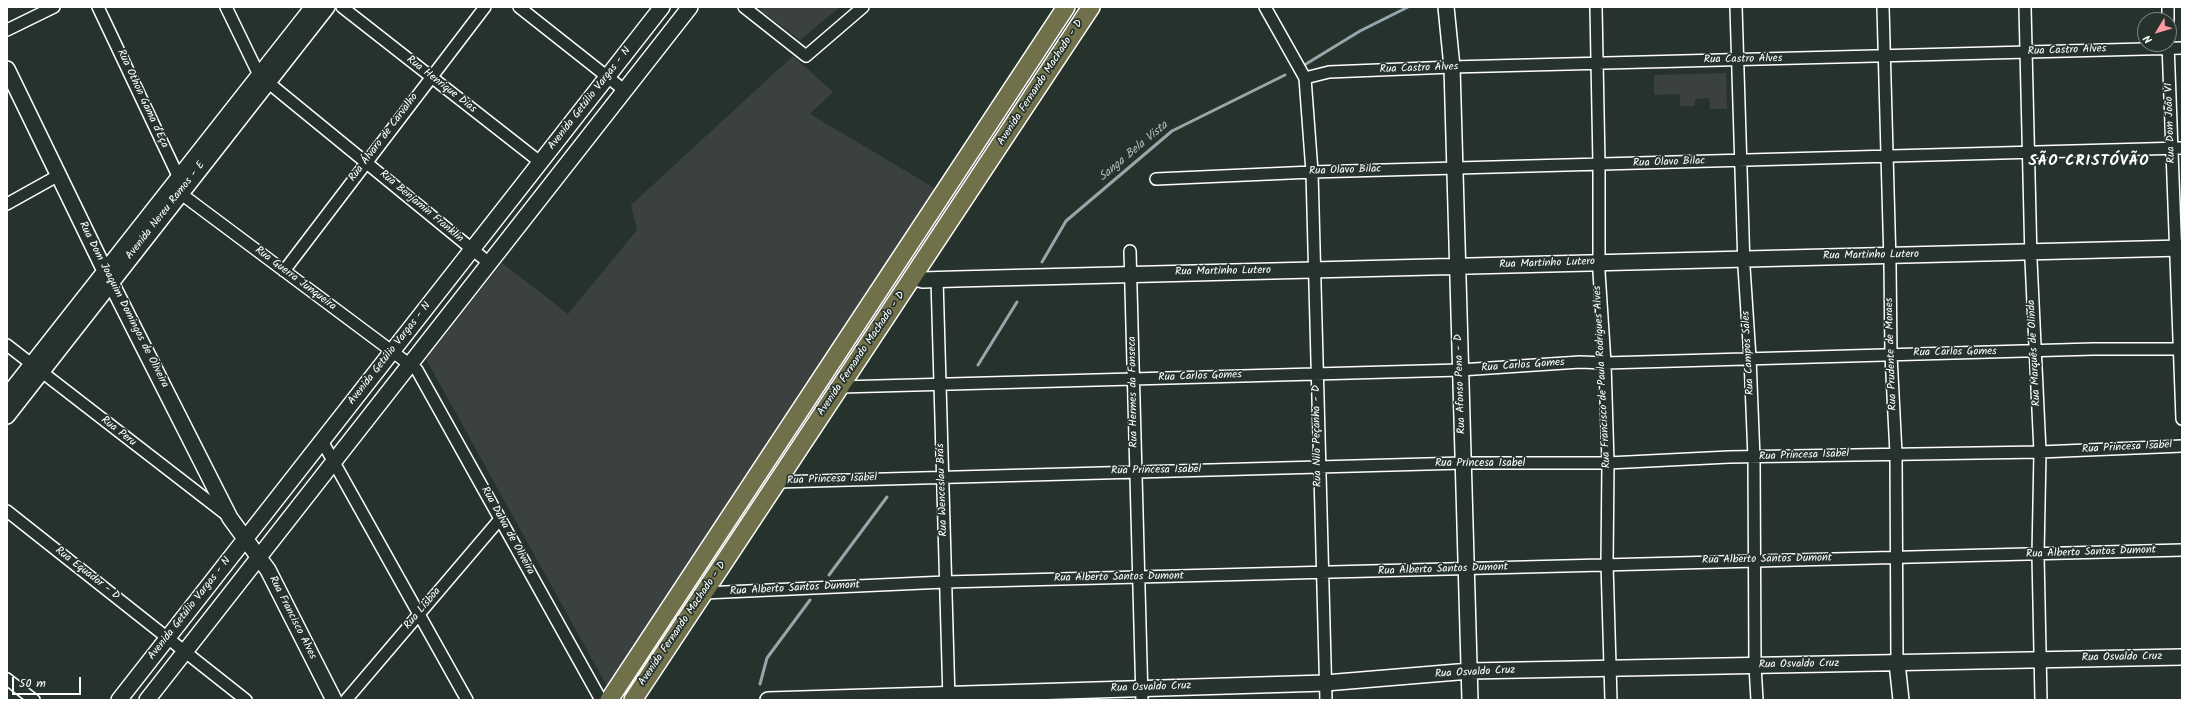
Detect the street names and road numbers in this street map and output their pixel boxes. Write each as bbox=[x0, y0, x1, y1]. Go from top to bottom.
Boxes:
street label: Avenida Fernando Machado - D bbox=[995, 18, 1087, 148]
street label: Rua Castro Alves bbox=[2027, 43, 2107, 59]
street label: Avenida Getúlio Vargas - N bbox=[546, 45, 634, 153]
street label: Rua Othon Gama d'Eça bbox=[113, 48, 171, 150]
street label: Rua Castro Alves bbox=[1704, 53, 1782, 67]
street label: Rua Henrique Dias bbox=[403, 54, 479, 116]
street label: Rua Castro Alves bbox=[1379, 61, 1459, 77]
street label: Rua Dom João VI bbox=[2163, 83, 2179, 163]
street label: Rua Álvaro de Carvalho bbox=[346, 91, 422, 185]
street label: Rua Olavo Bilac bbox=[1633, 155, 1705, 171]
street label: Avenida Nereu Ramos - E bbox=[124, 159, 208, 263]
street label: Rua Olavo Bilac bbox=[1309, 163, 1381, 179]
street label: Rua Benjamin Franklin bbox=[376, 168, 466, 246]
street label: Rua Dom Joaquim Domingos de Oliveira bbox=[75, 220, 171, 390]
street label: Rua Guerra Junqueira bbox=[252, 244, 338, 314]
street label: Rua Martinho Lutero bbox=[1823, 249, 1919, 263]
street label: Rua Martinho Lutero bbox=[1499, 256, 1595, 272]
street label: Rua Martinho Lutero bbox=[1175, 265, 1271, 279]
street label: Rua Francisco de Paula Rodrigues Alves bbox=[1592, 285, 1614, 469]
street label: Avenida Fernando Machado - D bbox=[815, 289, 909, 419]
street label: Rua Prudente de Moraes bbox=[1883, 297, 1901, 411]
street label: Rua Marquês de Olinda bbox=[2026, 299, 2044, 407]
street label: Avenida Getúlio Vargas - N bbox=[346, 300, 434, 408]
street label: Rua Campos Sales bbox=[1740, 310, 1758, 396]
street label: Rua Afonso Pena - D bbox=[1453, 334, 1469, 434]
street label: Rua Hermes da Fonseca bbox=[1126, 336, 1142, 448]
street label: Rua Carlos Gomes bbox=[1913, 346, 1997, 360]
street label: Rua Carlos Gomes bbox=[1481, 357, 1565, 375]
street label: Rua Carlos Gomes bbox=[1158, 369, 1242, 385]
street label: Rua Nilo Peçanha - D bbox=[1311, 385, 1325, 487]
street label: Rua Peru bbox=[98, 414, 138, 450]
street label: Rua Princesa Isabel bbox=[2082, 439, 2172, 457]
street label: Rua Wenceslau Brás bbox=[935, 443, 951, 537]
street label: Rua Princesa Isabel bbox=[1759, 448, 1849, 464]
street label: Rua Princesa Isabel bbox=[1435, 457, 1525, 471]
street label: Rua Princesa Isabel bbox=[1111, 464, 1201, 478]
street label: Rua Princesa Isabel bbox=[787, 472, 877, 488]
street label: Rua Dalva de Oliveira bbox=[477, 485, 537, 577]
street label: Rua Alberto Santos Dumont bbox=[2026, 544, 2156, 562]
street label: Rua Equador - D bbox=[52, 545, 122, 603]
street label: Rua Alberto Santos Dumont bbox=[1702, 552, 1832, 568]
street label: Avenida Getúlio Vargas - N bbox=[146, 555, 234, 663]
street label: Avenida Fernando Machado - D bbox=[636, 559, 730, 689]
street label: Rua Alberto Santos Dumont bbox=[1378, 561, 1508, 579]
street label: Rua Alberto Santos Dumont bbox=[1054, 570, 1184, 586]
street label: Rua Francisco Alves bbox=[265, 574, 319, 662]
street label: Rua Alberto Santos Dumont bbox=[730, 579, 860, 599]
street label: Rua Lisboa bbox=[402, 585, 444, 633]
street label: Rua Osvaldo Cruz bbox=[2082, 651, 2162, 665]
street label: Rua Osvaldo Cruz bbox=[1759, 658, 1839, 672]
street label: Rua Osvaldo Cruz bbox=[1434, 664, 1516, 682]
street label: Rua Osvaldo Cruz bbox=[1111, 680, 1191, 696]

